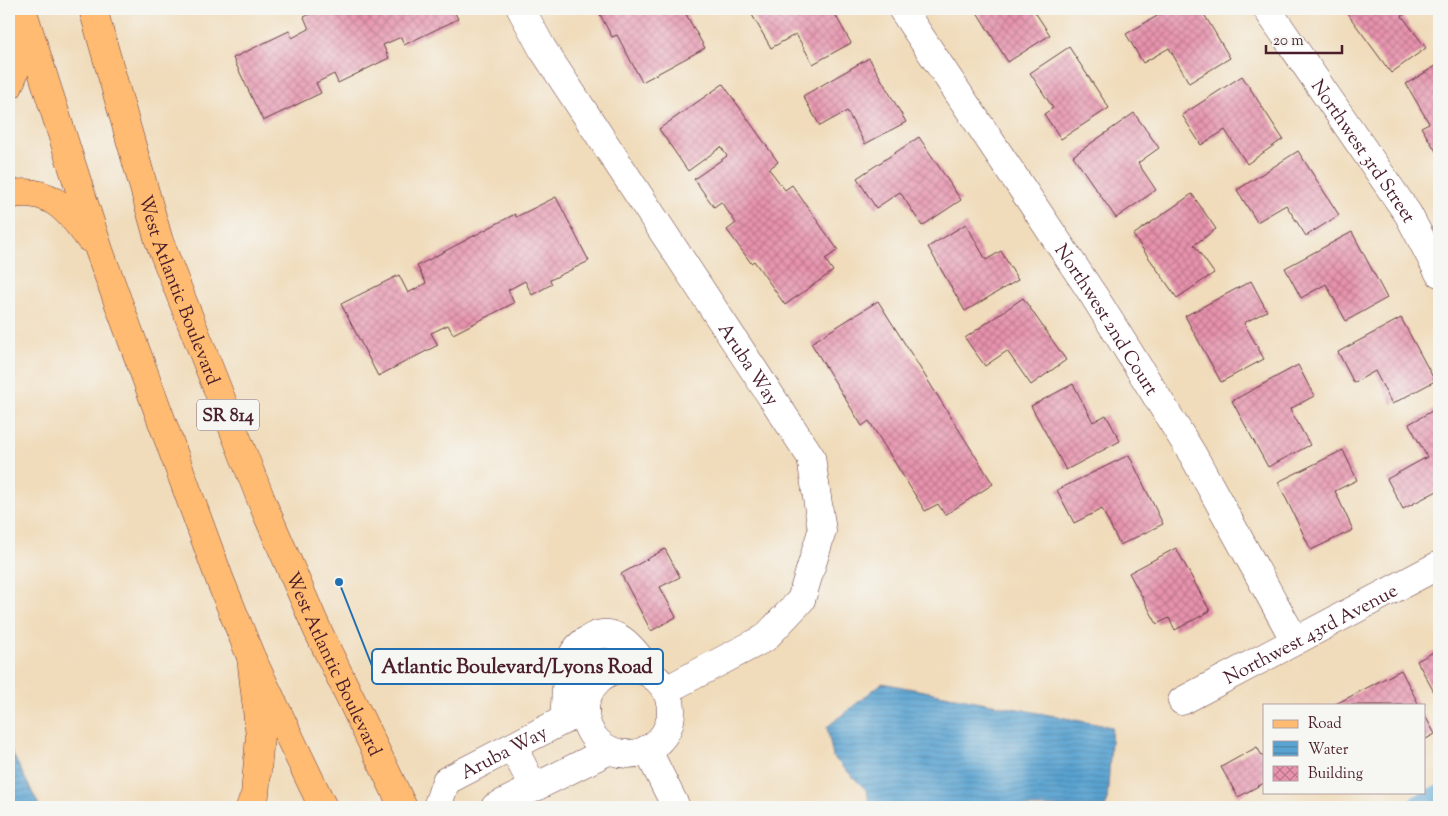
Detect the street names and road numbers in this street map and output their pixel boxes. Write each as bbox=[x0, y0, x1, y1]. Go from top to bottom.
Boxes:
street label: Northwest 3rd Street bbox=[1303, 75, 1422, 229]
street label: West Atlantic Boulevard bbox=[131, 192, 226, 390]
street label: Northwest 2nd Court bbox=[1047, 239, 1164, 402]
street label: Aruba Way bbox=[710, 318, 785, 412]
road number: SR 814 bbox=[197, 400, 259, 430]
street label: West Atlantic Boulevard bbox=[278, 568, 388, 762]
street label: Northwest 43rd Avenue bbox=[1220, 578, 1403, 692]
street label: Aruba Way bbox=[456, 720, 553, 787]

